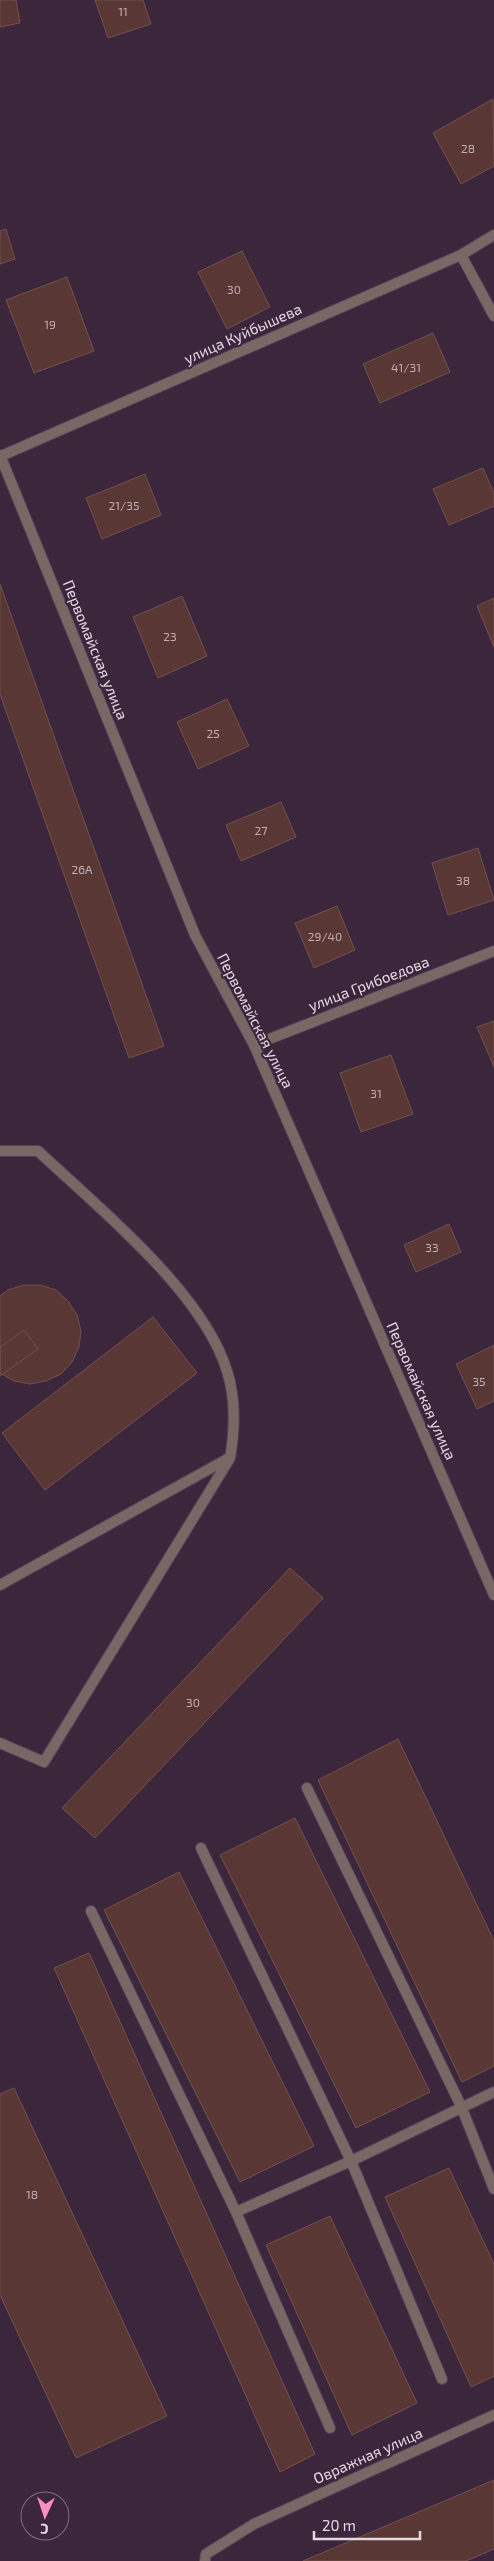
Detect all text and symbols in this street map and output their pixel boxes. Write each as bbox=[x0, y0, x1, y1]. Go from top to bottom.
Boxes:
house number: 11 bbox=[118, 4, 128, 18]
house number: 28 bbox=[461, 141, 475, 155]
house number: 30 bbox=[227, 282, 241, 296]
street label: улица Куйбышева bbox=[181, 299, 305, 368]
house number: 19 bbox=[44, 317, 56, 331]
house number: 41/31 bbox=[391, 360, 421, 374]
house number: 21/35 bbox=[109, 498, 139, 512]
street label: Первомайская улица bbox=[59, 577, 132, 723]
house number: 23 bbox=[163, 629, 177, 643]
house number: 25 bbox=[206, 726, 220, 740]
house number: 27 bbox=[255, 823, 267, 837]
house number: 26А bbox=[71, 862, 93, 876]
house number: 38 bbox=[456, 873, 470, 887]
house number: 29/40 bbox=[308, 929, 342, 943]
street label: Первомайская улица bbox=[213, 950, 298, 1092]
street label: улица Грибоедова bbox=[306, 952, 432, 1015]
house number: 31 bbox=[370, 1086, 382, 1100]
house number: 33 bbox=[425, 1240, 439, 1254]
street label: Первомайская улица bbox=[382, 1319, 460, 1463]
house number: 35 bbox=[472, 1374, 486, 1388]
house number: 30 bbox=[186, 1695, 200, 1709]
house number: 18 bbox=[26, 2187, 38, 2201]
street label: Овражная улица bbox=[310, 2423, 425, 2488]
north arrow bbox=[20, 2491, 70, 2541]
scale bar bbox=[314, 2508, 420, 2540]
text: 20 m bbox=[322, 2516, 356, 2534]
text: С bbox=[40, 2521, 49, 2538]

